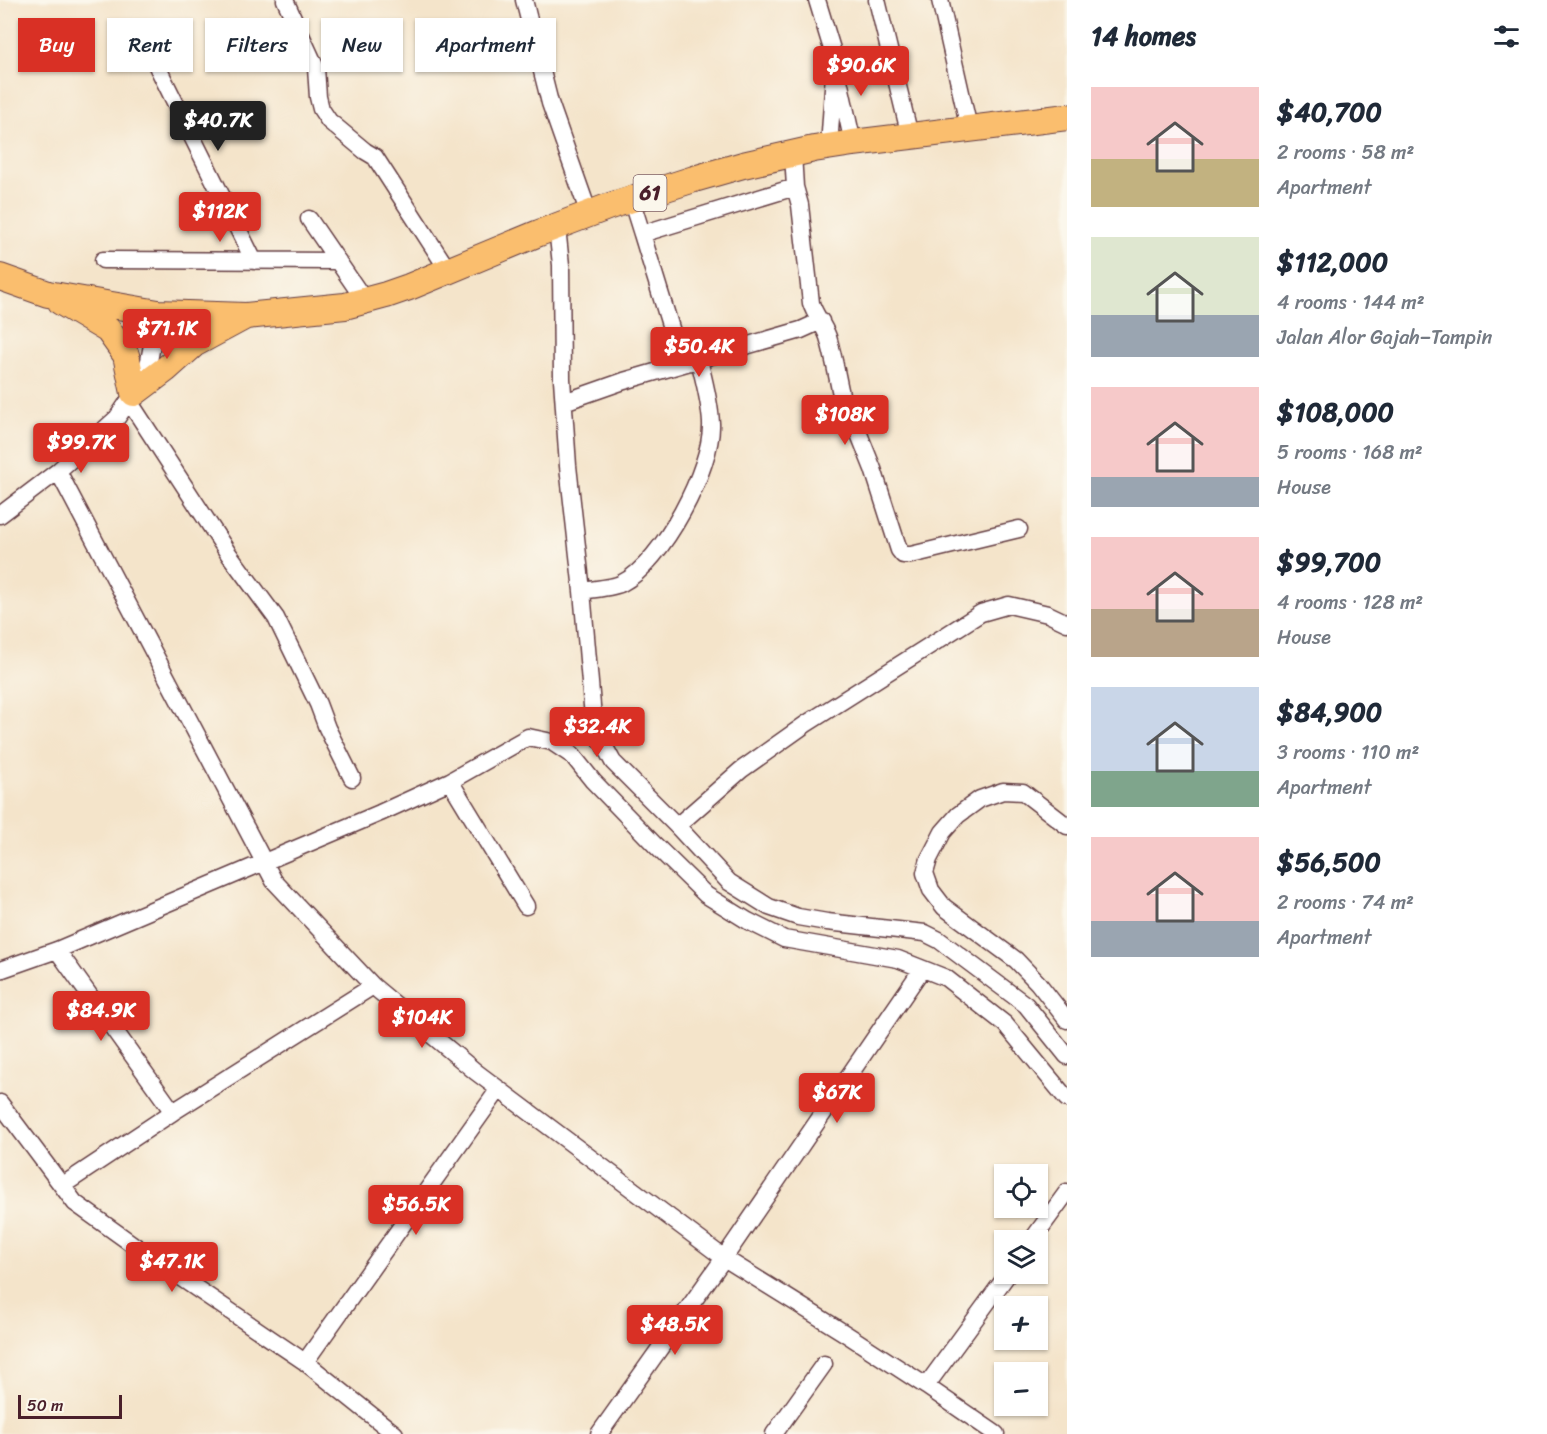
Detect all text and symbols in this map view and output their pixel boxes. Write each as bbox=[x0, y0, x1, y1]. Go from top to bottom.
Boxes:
text: 14 homes bbox=[1091, 13, 1196, 59]
chip: Buy bbox=[18, 18, 95, 72]
chip: Rent bbox=[107, 18, 193, 72]
chip: Filters bbox=[205, 18, 309, 72]
chip: New bbox=[321, 18, 403, 72]
chip: Apartment bbox=[415, 18, 556, 72]
icon: filters bbox=[1490, 20, 1523, 53]
pin: $90.6K bbox=[812, 46, 910, 97]
text: $90.6K bbox=[827, 48, 895, 83]
text: $40,700 bbox=[1277, 89, 1382, 135]
pin: $40.7K bbox=[169, 101, 267, 152]
text: $40.7K bbox=[184, 103, 252, 138]
icon: home bbox=[1139, 111, 1211, 183]
text: 2 rooms · 58 m² bbox=[1277, 135, 1414, 170]
text: Apartment bbox=[1277, 170, 1371, 205]
road number: 61 bbox=[634, 175, 666, 211]
pin: $112K bbox=[178, 192, 262, 243]
text: $112K bbox=[193, 194, 247, 229]
text: $112,000 bbox=[1277, 239, 1388, 285]
icon: home bbox=[1139, 261, 1211, 333]
text: 4 rooms · 144 m² bbox=[1277, 285, 1425, 320]
pin: $71.1K bbox=[118, 309, 216, 360]
text: $71.1K bbox=[137, 311, 197, 346]
text: Jalan Alor Gajah–Tampin bbox=[1277, 320, 1492, 355]
pin: $50.4K bbox=[650, 327, 748, 378]
text: $50.4K bbox=[664, 329, 734, 364]
text: $108,000 bbox=[1277, 389, 1394, 435]
pin: $108K bbox=[803, 395, 887, 446]
text: $108K bbox=[816, 397, 874, 432]
icon: home bbox=[1139, 411, 1211, 483]
pin: $99.7K bbox=[32, 423, 130, 474]
text: $99.7K bbox=[47, 425, 115, 460]
text: 5 rooms · 168 m² bbox=[1277, 435, 1423, 470]
text: House bbox=[1277, 470, 1331, 505]
text: $99,700 bbox=[1277, 539, 1381, 585]
icon: home bbox=[1139, 561, 1211, 633]
text: 4 rooms · 128 m² bbox=[1277, 585, 1423, 620]
text: House bbox=[1277, 620, 1331, 655]
text: $84,900 bbox=[1277, 689, 1382, 735]
pin: $32.4K bbox=[548, 707, 646, 758]
text: $32.4K bbox=[564, 709, 630, 744]
icon: home bbox=[1139, 711, 1211, 783]
text: 3 rooms · 110 m² bbox=[1277, 735, 1419, 770]
text: Apartment bbox=[1277, 770, 1371, 805]
text: $56,500 bbox=[1277, 839, 1381, 885]
icon: home bbox=[1139, 861, 1211, 933]
text: 2 rooms · 74 m² bbox=[1277, 885, 1414, 920]
text: Apartment bbox=[1277, 920, 1371, 955]
pin: $84.9K bbox=[52, 991, 150, 1042]
text: $84.9K bbox=[67, 993, 135, 1028]
pin: $104K bbox=[380, 998, 464, 1049]
text: $104K bbox=[392, 1000, 452, 1035]
pin: $67K bbox=[801, 1073, 873, 1124]
text: $67K bbox=[813, 1075, 861, 1110]
map controls bbox=[994, 1164, 1048, 1416]
button: locate bbox=[994, 1164, 1048, 1218]
pin: $56.5K bbox=[367, 1185, 465, 1236]
text: $56.5K bbox=[382, 1187, 450, 1222]
button: layers bbox=[994, 1230, 1048, 1284]
pin: $47.1K bbox=[123, 1242, 221, 1293]
text: $47.1K bbox=[140, 1244, 204, 1279]
button: + bbox=[994, 1296, 1048, 1350]
pin: $48.5K bbox=[626, 1305, 724, 1356]
text: $48.5K bbox=[641, 1307, 709, 1342]
button: − bbox=[994, 1362, 1048, 1416]
text: 50 m bbox=[27, 1391, 63, 1420]
scale bar bbox=[18, 1392, 122, 1420]

